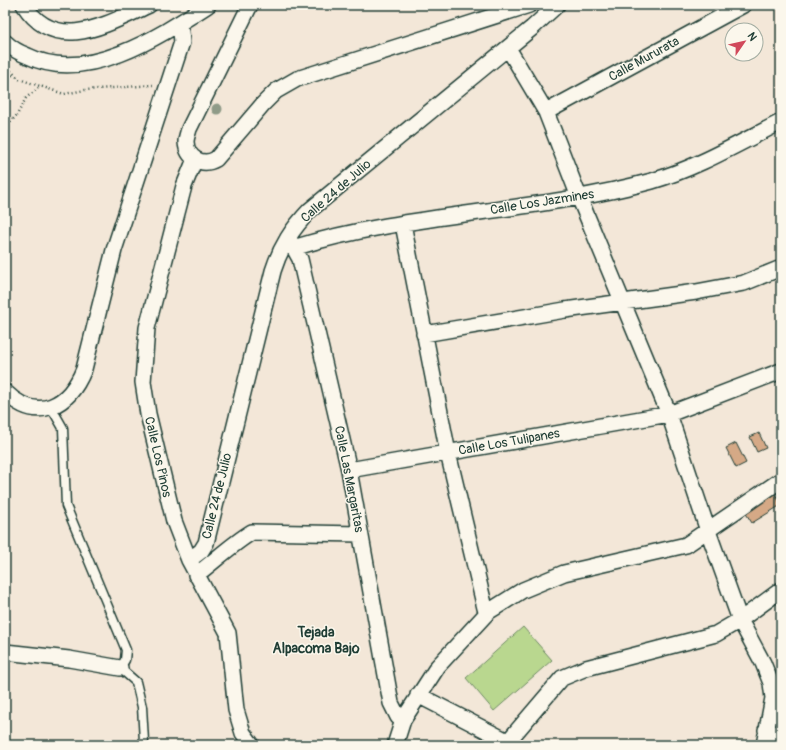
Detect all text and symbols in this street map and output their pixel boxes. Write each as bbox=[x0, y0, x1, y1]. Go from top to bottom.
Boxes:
north arrow bbox=[724, 22, 764, 62]
text: N bbox=[744, 30, 760, 44]
street label: Calle Mururata bbox=[606, 33, 682, 85]
street label: Calle 24 de Julio bbox=[298, 156, 374, 226]
street label: Calle Los Jazmines bbox=[489, 186, 595, 218]
street label: Calle Los Pinos bbox=[141, 415, 175, 499]
street label: Calle Las Margaritas bbox=[331, 424, 367, 534]
street label: Calle Los Tulipanes bbox=[457, 425, 561, 459]
street label: Calle 24 de Julio bbox=[199, 451, 235, 541]
district label: Tejada Alpacoma Bajo bbox=[273, 624, 360, 657]

